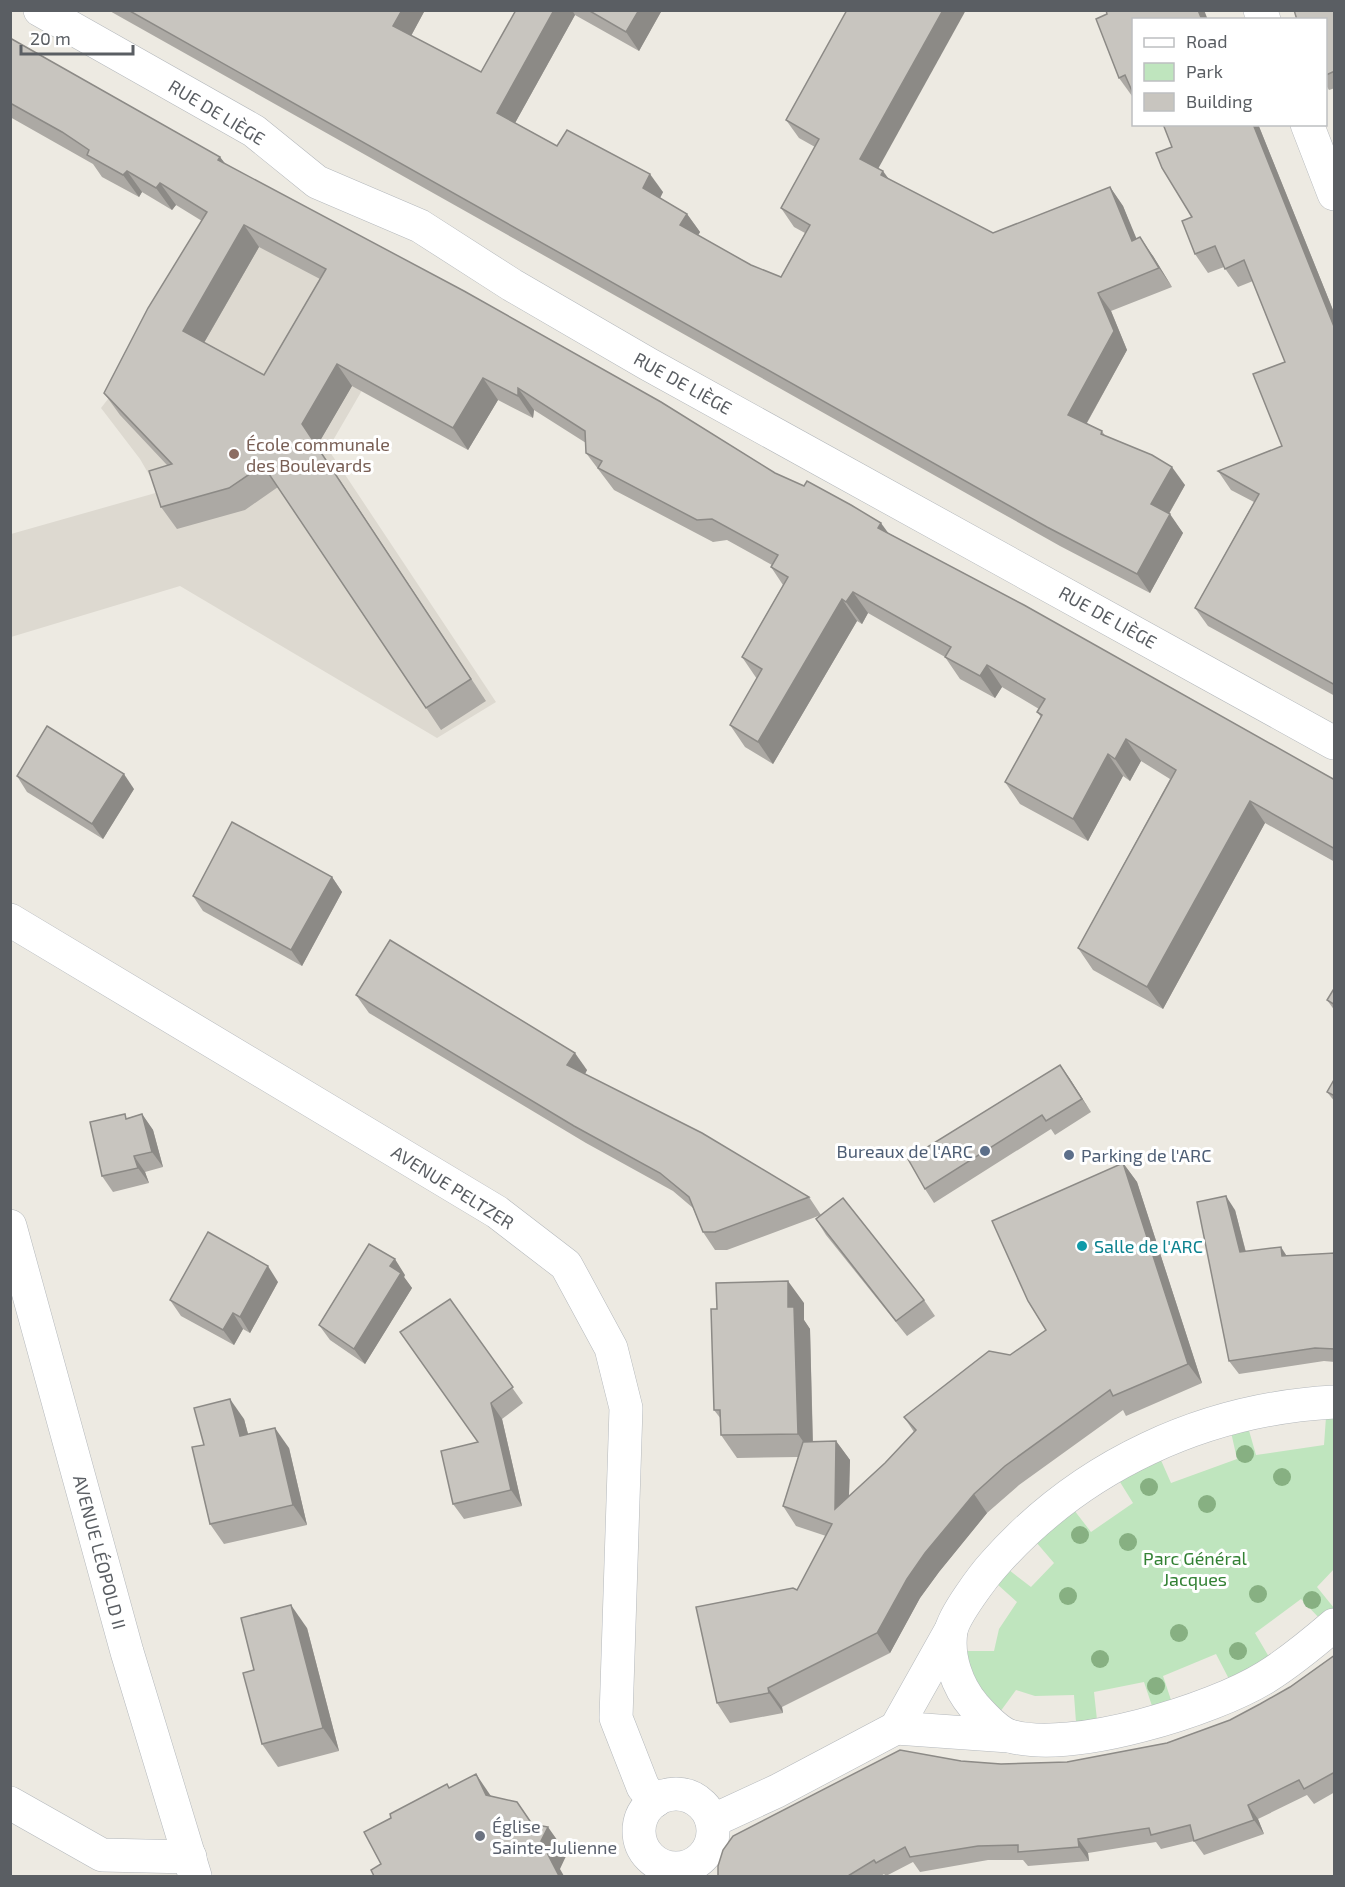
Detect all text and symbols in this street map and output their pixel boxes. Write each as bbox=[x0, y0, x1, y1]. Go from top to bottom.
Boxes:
scale bar bbox=[21, 18, 134, 56]
legend bbox=[1132, 18, 1327, 126]
text: 20 m bbox=[30, 27, 71, 49]
text: Road bbox=[1186, 30, 1227, 52]
text: Park bbox=[1186, 60, 1223, 82]
street label: RUE DE LIÈGE bbox=[165, 75, 269, 149]
text: Building bbox=[1186, 90, 1253, 112]
street label: RUE DE LIÈGE bbox=[630, 347, 736, 419]
place label: École communale des Boulevards bbox=[246, 433, 390, 476]
marker: École communale des Boulevards bbox=[227, 447, 241, 461]
street label: RUE DE LIÈGE bbox=[1055, 581, 1161, 653]
street label: AVENUE PELTZER bbox=[388, 1140, 518, 1234]
place label: Bureaux de l'ARC bbox=[837, 1140, 973, 1162]
marker: Bureaux de l'ARC bbox=[978, 1144, 992, 1158]
place label: Parking de l'ARC bbox=[1081, 1144, 1211, 1166]
marker: Parking de l'ARC bbox=[1062, 1148, 1076, 1162]
place label: Salle de l'ARC bbox=[1094, 1235, 1203, 1257]
marker: Salle de l'ARC bbox=[1075, 1239, 1089, 1253]
street label: AVENUE LÉOPOLD II bbox=[69, 1472, 131, 1632]
park label: Parc Général Jacques bbox=[1143, 1547, 1248, 1590]
place label: Église Sainte-Julienne bbox=[492, 1815, 617, 1858]
marker: Église Sainte-Julienne bbox=[473, 1829, 487, 1843]

